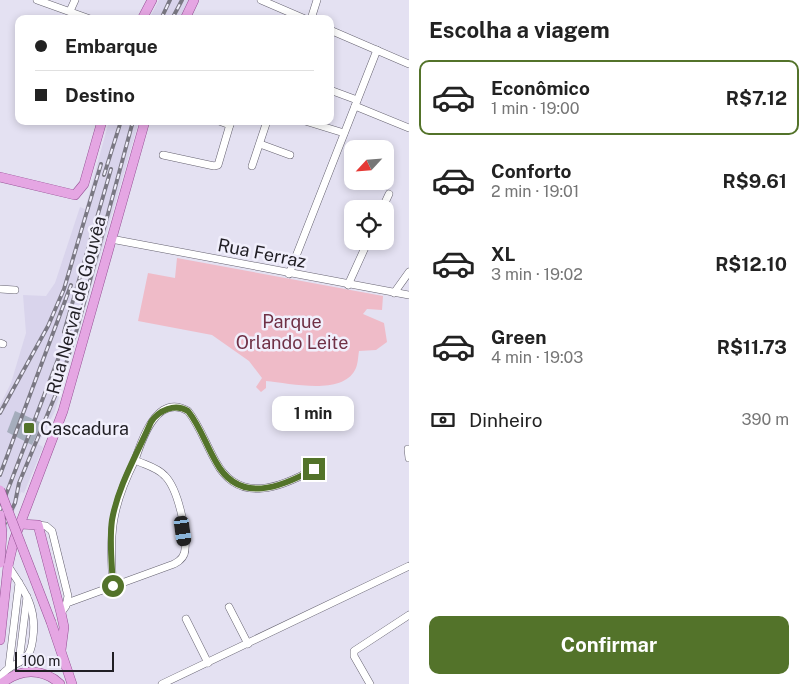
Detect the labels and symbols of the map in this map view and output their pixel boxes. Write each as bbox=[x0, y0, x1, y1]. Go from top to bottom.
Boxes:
north arrow bbox=[344, 140, 394, 190]
street label: Rua Nerval de Gouvêa bbox=[42, 213, 110, 397]
street label: Rua Ferraz bbox=[216, 234, 308, 272]
park label: Parque Orlando Leite bbox=[236, 311, 348, 353]
callout: 1 min bbox=[273, 396, 355, 432]
place label: Cascadura bbox=[40, 418, 129, 439]
marker: Cascadura bbox=[22, 421, 36, 435]
route end bbox=[303, 458, 325, 480]
car bbox=[173, 515, 192, 547]
route start bbox=[102, 575, 124, 597]
scale bar bbox=[15, 649, 114, 672]

